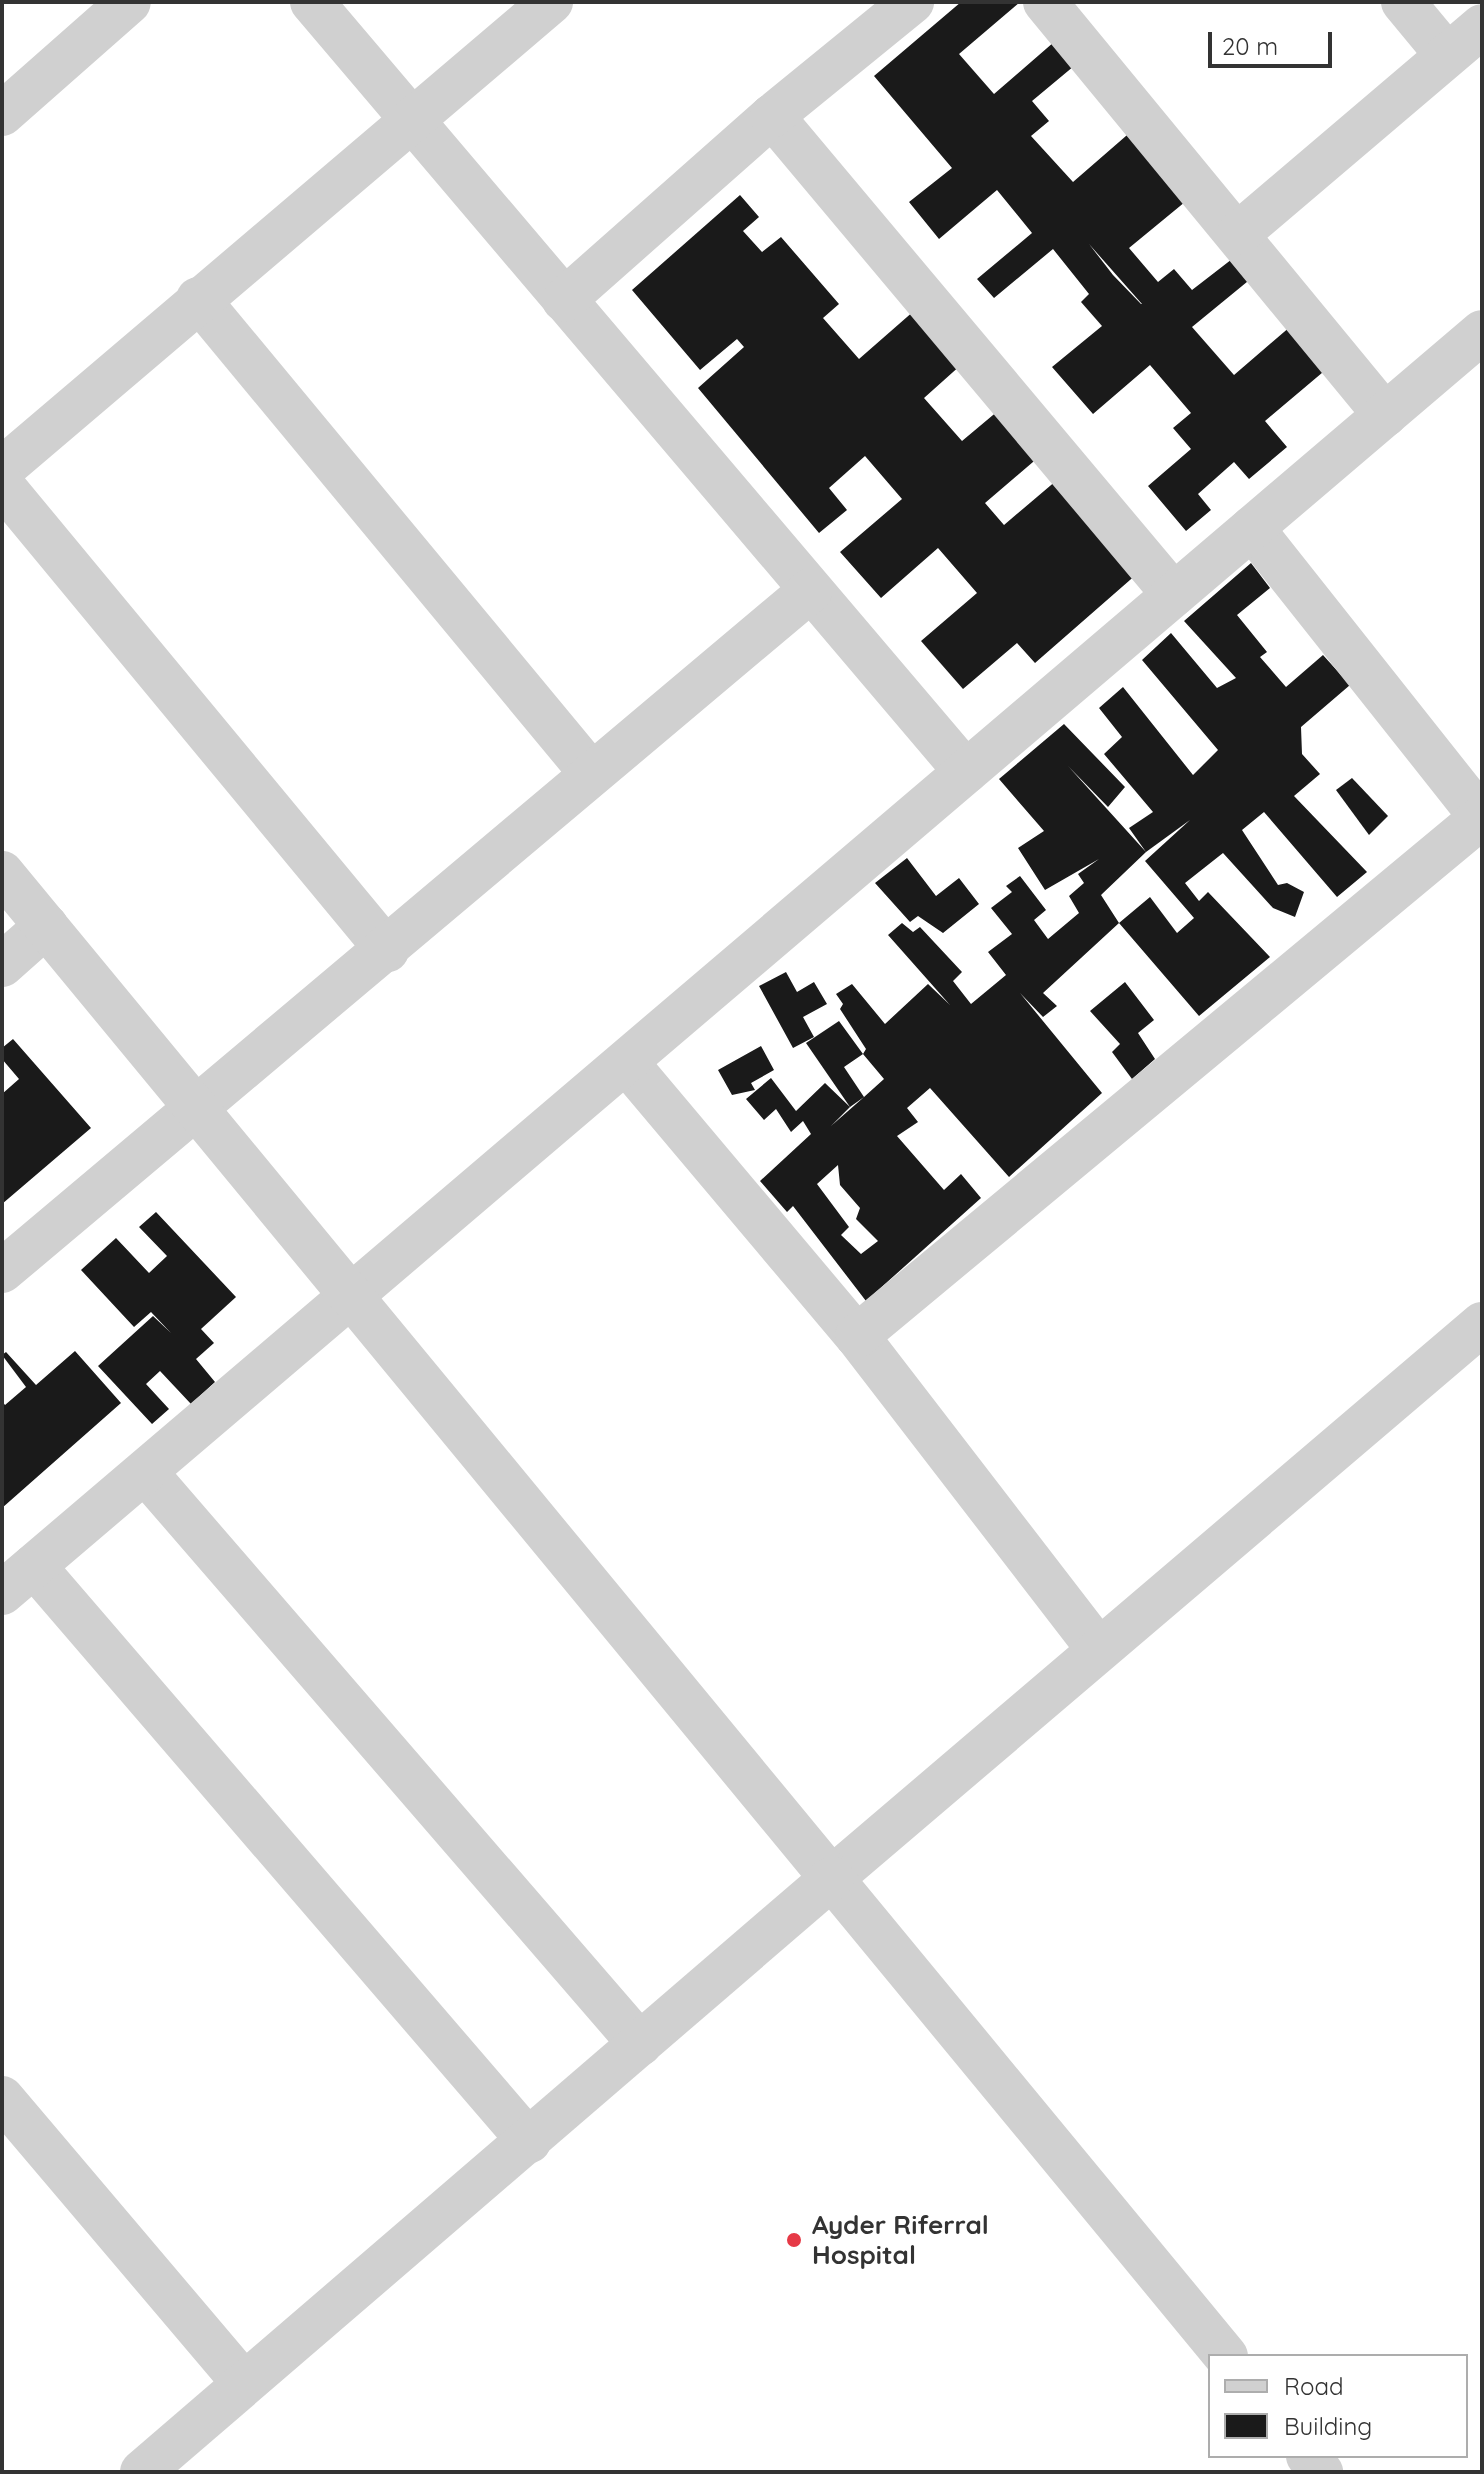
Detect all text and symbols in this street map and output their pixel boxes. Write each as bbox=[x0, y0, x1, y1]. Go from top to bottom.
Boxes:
scale bar bbox=[1212, 16, 1336, 66]
text: 20 m bbox=[1222, 31, 1278, 61]
place label: Ayder Riferral Hospital bbox=[812, 2209, 989, 2270]
marker: Ayder Riferral Hospital bbox=[783, 2229, 805, 2251]
legend bbox=[1208, 2354, 1468, 2458]
text: Road bbox=[1284, 2371, 1344, 2401]
text: Building bbox=[1284, 2411, 1372, 2441]

